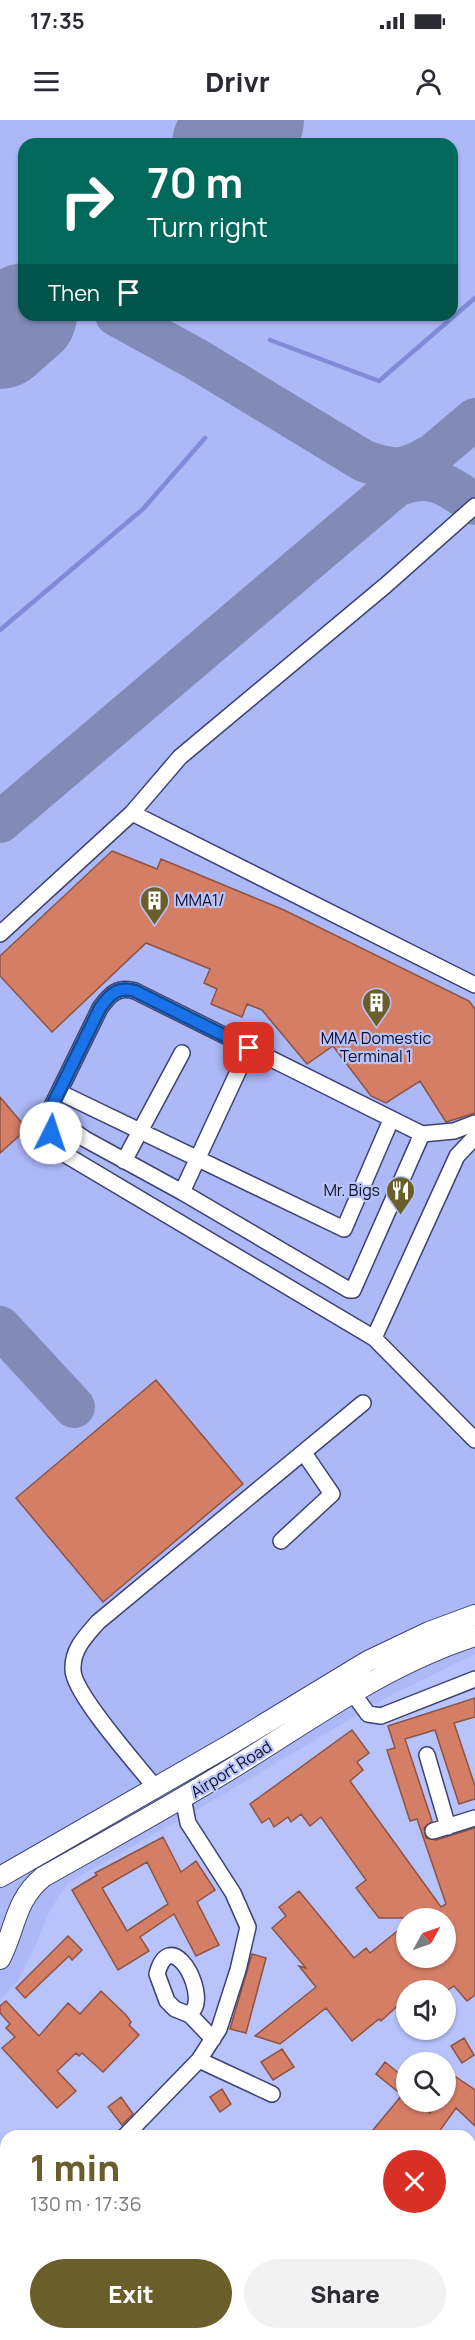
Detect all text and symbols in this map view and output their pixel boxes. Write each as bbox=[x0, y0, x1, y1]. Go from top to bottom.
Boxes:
text: 17:35 bbox=[30, 6, 85, 36]
text: Drivr bbox=[205, 63, 270, 100]
icon: menu bbox=[30, 65, 63, 98]
icon: person bbox=[412, 65, 445, 98]
text: 70 m bbox=[147, 153, 243, 211]
icon: right bbox=[48, 162, 126, 240]
text: Turn right bbox=[147, 208, 268, 245]
icon: arrive bbox=[112, 276, 145, 309]
text: Then bbox=[48, 278, 100, 308]
building icon: MMA1/ bbox=[138, 884, 170, 926]
place label: MMA1/ bbox=[175, 889, 224, 911]
building icon: MMA Domestic Terminal 1 bbox=[360, 986, 392, 1028]
pin bbox=[223, 1022, 274, 1073]
place label: MMA Domestic Terminal 1 bbox=[321, 1027, 431, 1067]
icon: arrive bbox=[232, 1031, 265, 1064]
position arrow bbox=[19, 1101, 83, 1165]
restaurant icon: Mr. Bigs bbox=[385, 1174, 417, 1216]
place label: Mr. Bigs bbox=[323, 1179, 380, 1201]
street label: Airport Road bbox=[186, 1735, 276, 1803]
north arrow bbox=[396, 1908, 456, 1968]
map controls bbox=[396, 1908, 456, 2112]
button: sound bbox=[396, 1980, 456, 2040]
button: search bbox=[396, 2052, 456, 2112]
text: 1 min bbox=[30, 2143, 120, 2192]
button: close bbox=[383, 2150, 446, 2213]
text: 130 m · 17:36 bbox=[30, 2190, 142, 2217]
button: Exit bbox=[30, 2259, 232, 2328]
button: Share bbox=[244, 2259, 446, 2328]

